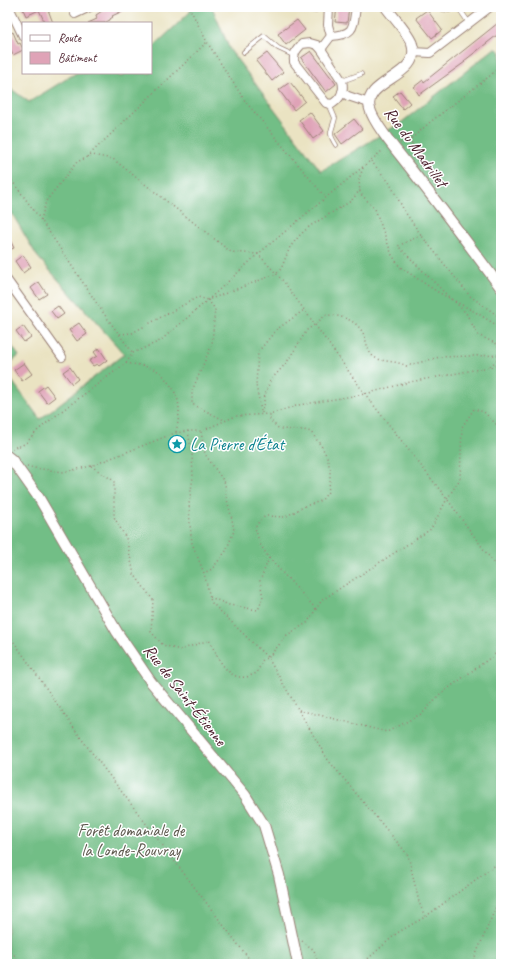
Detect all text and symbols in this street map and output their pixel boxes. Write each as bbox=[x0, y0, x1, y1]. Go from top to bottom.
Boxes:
legend bbox=[22, 22, 152, 74]
text: Route bbox=[58, 30, 82, 46]
text: Bâtiment bbox=[58, 50, 97, 66]
street label: Rue du Madrillet bbox=[380, 103, 454, 193]
place label: La Pierre d'État bbox=[190, 433, 286, 455]
place icon: La Pierre d'État bbox=[167, 434, 187, 454]
street label: Rue de Saint-Étienne bbox=[139, 639, 233, 751]
park label: Forêt domaniale de la Londe-Rouvray bbox=[78, 820, 186, 861]

